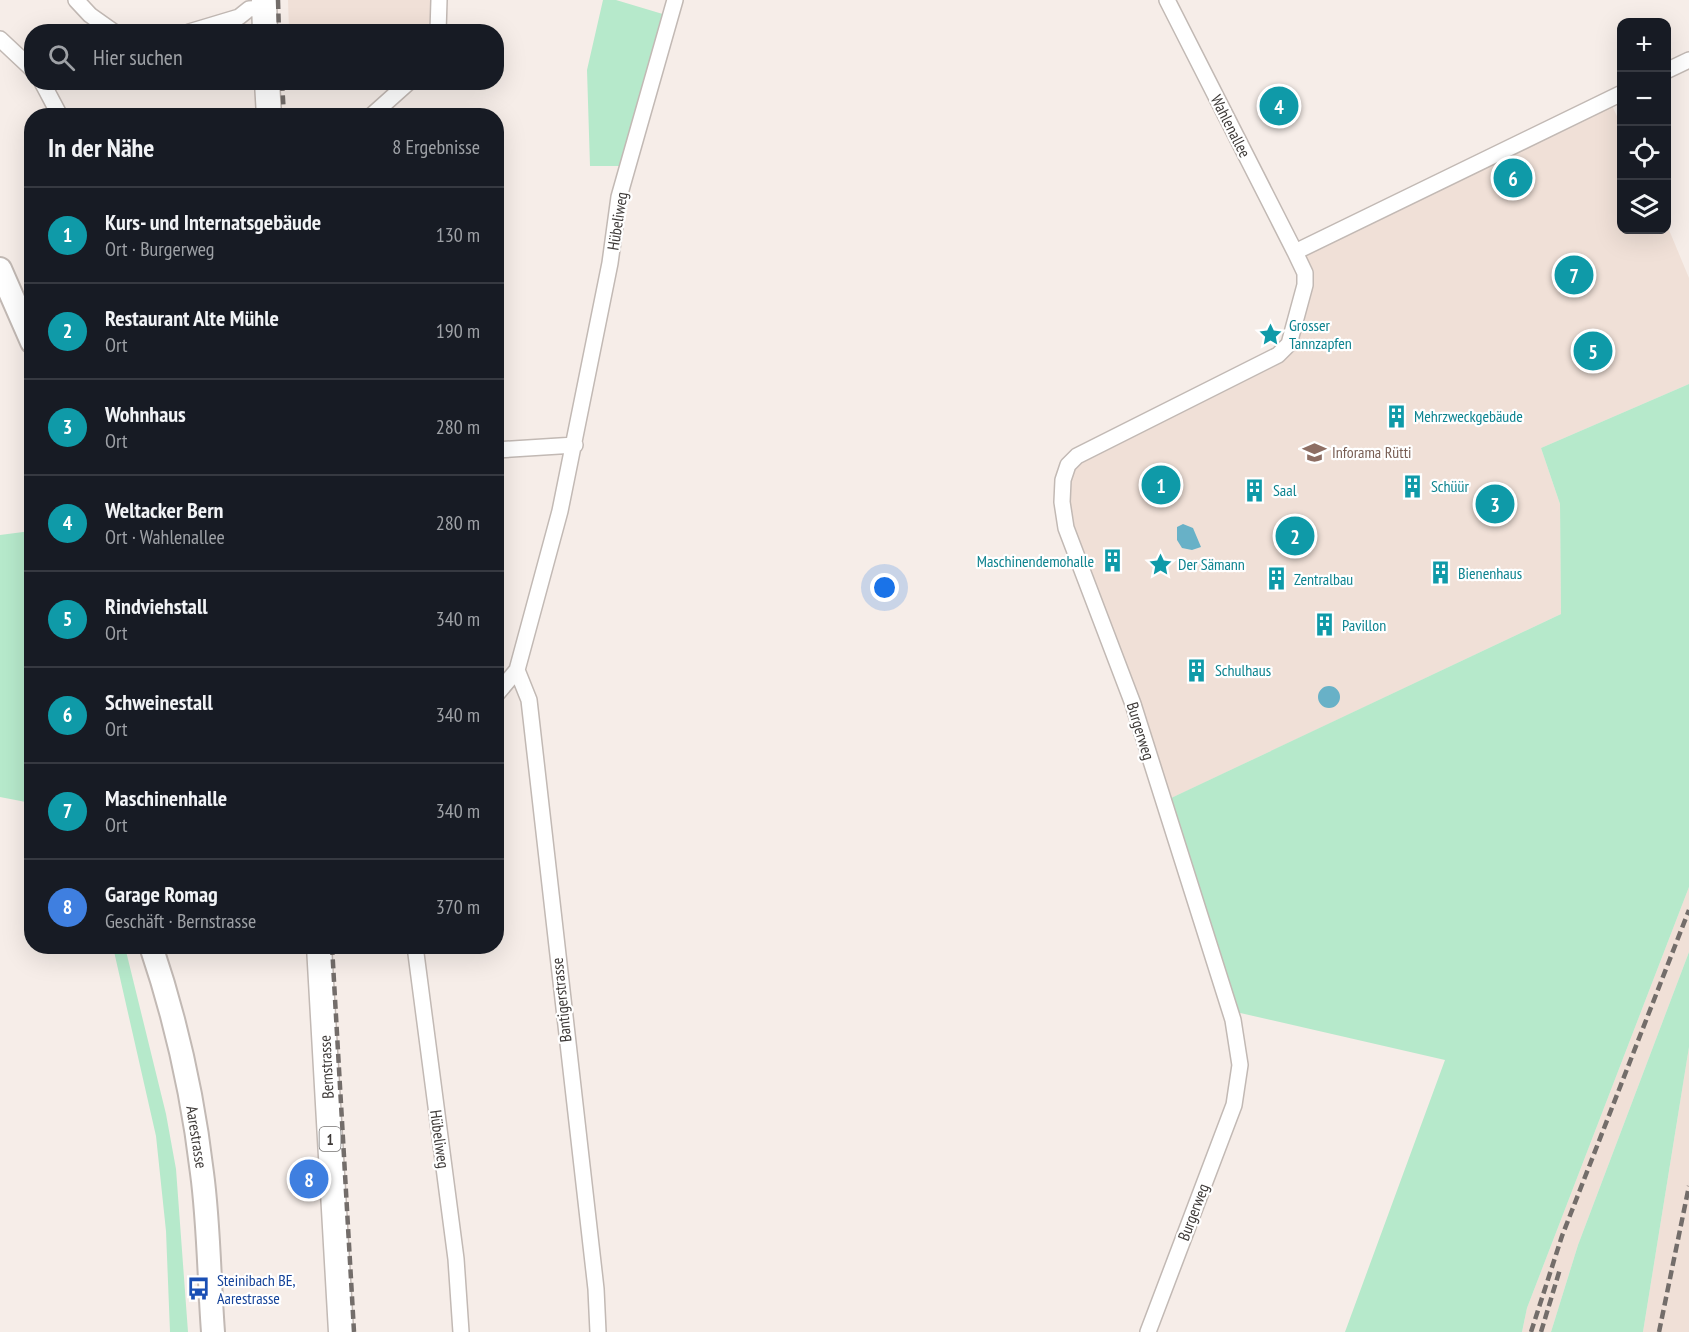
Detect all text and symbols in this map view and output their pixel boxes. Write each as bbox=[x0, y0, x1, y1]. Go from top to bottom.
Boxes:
map controls bbox=[1617, 18, 1671, 234]
button: + bbox=[1617, 18, 1671, 72]
search box bbox=[24, 24, 504, 90]
icon: search bbox=[45, 41, 78, 74]
text: Hier suchen bbox=[93, 43, 183, 71]
button: − bbox=[1617, 72, 1671, 126]
pin: 4 bbox=[1260, 84, 1298, 128]
street label: Wahlenallee bbox=[1207, 91, 1255, 161]
button: locate bbox=[1617, 126, 1671, 180]
text: In der Nähe bbox=[48, 131, 154, 164]
text: 8 Ergebnisse bbox=[392, 134, 480, 160]
pin: 6 bbox=[1494, 156, 1532, 201]
button: layers bbox=[1617, 180, 1671, 234]
street label: Hübeliweg bbox=[603, 190, 631, 252]
text: Kurs- und Internatsgebäude bbox=[105, 208, 321, 236]
text: 1 bbox=[63, 222, 72, 248]
text: 130 m bbox=[436, 222, 480, 248]
text: Ort · Burgerweg bbox=[105, 236, 215, 262]
pin: 7 bbox=[1554, 252, 1594, 298]
text: Restaurant Alte Mühle bbox=[105, 304, 279, 332]
place label: Grosser Tannzapfen bbox=[1289, 315, 1352, 353]
text: 2 bbox=[63, 318, 72, 344]
text: 190 m bbox=[436, 318, 480, 344]
place icon: Grosser Tannzapfen bbox=[1258, 321, 1284, 347]
pin: 5 bbox=[1574, 328, 1612, 374]
text: Ort bbox=[105, 332, 127, 358]
text: Wohnhaus bbox=[105, 400, 186, 428]
building icon: Mehrzweckgebäude bbox=[1383, 403, 1409, 429]
place label: Mehrzweckgebäude bbox=[1414, 406, 1523, 426]
text: 3 bbox=[63, 414, 72, 440]
text: 280 m bbox=[436, 414, 480, 440]
text: Ort bbox=[105, 428, 127, 454]
school or university icon: Inforama Rütti bbox=[1301, 439, 1327, 465]
place label: Inforama Rütti bbox=[1332, 442, 1412, 462]
pin: 1 bbox=[1142, 462, 1180, 508]
building icon: Schüür bbox=[1400, 473, 1426, 499]
place label: Schüür bbox=[1431, 476, 1469, 496]
building icon: Saal bbox=[1242, 477, 1268, 503]
place label: Saal bbox=[1273, 480, 1297, 500]
pin: 3 bbox=[1476, 482, 1514, 526]
text: Weltacker Bern bbox=[105, 496, 223, 524]
text: 4 bbox=[63, 510, 72, 536]
text: 280 m bbox=[436, 510, 480, 536]
pin: 2 bbox=[1276, 514, 1314, 558]
text: Ort · Wahlenallee bbox=[105, 524, 225, 550]
building icon: Maschinendemohalle bbox=[1099, 548, 1125, 574]
place label: Maschinendemohalle bbox=[977, 551, 1094, 571]
place icon: Der Sämann bbox=[1147, 551, 1173, 577]
place label: Der Sämann bbox=[1178, 554, 1245, 574]
building icon: Bienenhaus bbox=[1427, 560, 1453, 586]
place label: Bienenhaus bbox=[1458, 563, 1522, 583]
building icon: Zentralbau bbox=[1263, 566, 1289, 592]
place label: Zentralbau bbox=[1294, 569, 1353, 589]
your location bbox=[870, 573, 899, 602]
text: Rindviehstall bbox=[105, 592, 208, 620]
text: 5 bbox=[63, 606, 72, 632]
text: 340 m bbox=[436, 606, 480, 632]
building icon: Pavillon bbox=[1311, 612, 1337, 638]
place label: Pavillon bbox=[1342, 615, 1386, 635]
text: Ort bbox=[105, 620, 127, 646]
building icon: Schulhaus bbox=[1184, 657, 1210, 683]
place label: Schulhaus bbox=[1215, 660, 1271, 680]
text: Schweinestall bbox=[105, 688, 213, 716]
street label: Burgerweg bbox=[1123, 700, 1159, 762]
text: 6 bbox=[63, 702, 72, 728]
text: 340 m bbox=[436, 702, 480, 728]
text: Ort bbox=[105, 716, 127, 742]
text: Maschinenhalle bbox=[105, 784, 227, 812]
text: 7 bbox=[63, 798, 72, 824]
text: 340 m bbox=[436, 798, 480, 824]
text: Ort bbox=[105, 812, 127, 838]
text: Garage Romag bbox=[105, 880, 218, 908]
text: 8 bbox=[63, 894, 72, 920]
text: 370 m bbox=[436, 894, 480, 920]
text: Geschäft · Bernstrasse bbox=[105, 908, 256, 934]
street label: Bantigerstrasse bbox=[547, 957, 575, 1043]
street label: Bernstrasse bbox=[314, 1035, 338, 1099]
street label: Aarestrasse bbox=[182, 1104, 212, 1170]
street label: Hübeliweg bbox=[426, 1108, 454, 1170]
road number: 1 bbox=[320, 1127, 340, 1151]
pin: 8 bbox=[290, 1156, 328, 1202]
street label: Burgerweg bbox=[1173, 1181, 1213, 1243]
place label: Steinibach BE, Aarestrasse bbox=[217, 1270, 296, 1308]
bus stop icon: Steinibach BE, Aarestrasse bbox=[186, 1276, 212, 1302]

